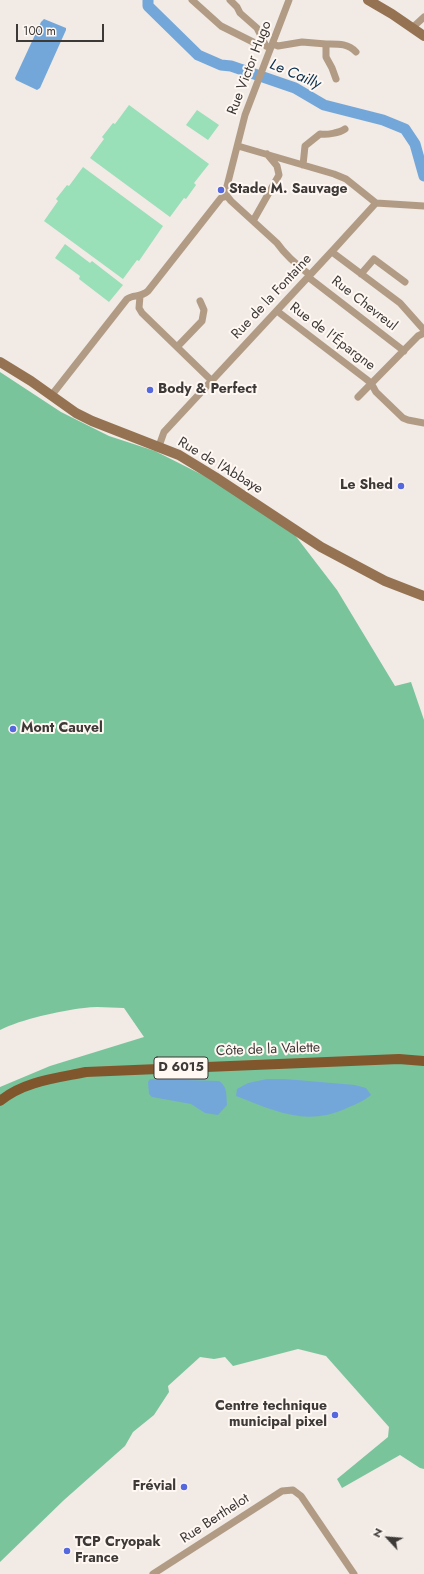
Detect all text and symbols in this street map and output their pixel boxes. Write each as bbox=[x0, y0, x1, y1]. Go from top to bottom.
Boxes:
scale bar bbox=[18, 16, 106, 42]
street label: Rue Victor Hugo bbox=[224, 19, 276, 117]
text: 100 m bbox=[23, 22, 56, 40]
water label: Le Cailly bbox=[267, 56, 323, 94]
place label: Stade M. Sauvage bbox=[229, 182, 348, 198]
marker: Stade M. Sauvage bbox=[216, 185, 226, 195]
street label: Rue de la Fontaine bbox=[228, 251, 316, 343]
street label: Rue Chevreul bbox=[328, 273, 400, 335]
street label: Rue de l'Épargne bbox=[286, 299, 378, 375]
place label: Body & Perfect bbox=[158, 382, 257, 398]
marker: Body & Perfect bbox=[145, 385, 155, 395]
street label: Rue de l'Abbaye bbox=[174, 434, 266, 498]
place label: Le Shed bbox=[340, 478, 393, 494]
marker: Le Shed bbox=[396, 481, 406, 491]
place label: Mont Cauvel bbox=[21, 721, 103, 737]
marker: Mont Cauvel bbox=[8, 724, 18, 734]
street label: Côte de la Valette bbox=[215, 1040, 321, 1060]
road number: D 6015 bbox=[154, 1057, 208, 1079]
place label: Centre technique municipal pixel bbox=[215, 1399, 327, 1432]
marker: Centre technique municipal pixel bbox=[330, 1410, 340, 1420]
place label: Frévial bbox=[132, 1479, 176, 1495]
marker: Frévial bbox=[179, 1482, 189, 1492]
street label: Rue Berthelot bbox=[177, 1491, 253, 1547]
north arrow bbox=[368, 1518, 408, 1558]
text: N bbox=[368, 1525, 386, 1540]
place label: TCP Cryopak France bbox=[75, 1535, 160, 1568]
marker: TCP Cryopak France bbox=[62, 1546, 72, 1556]

